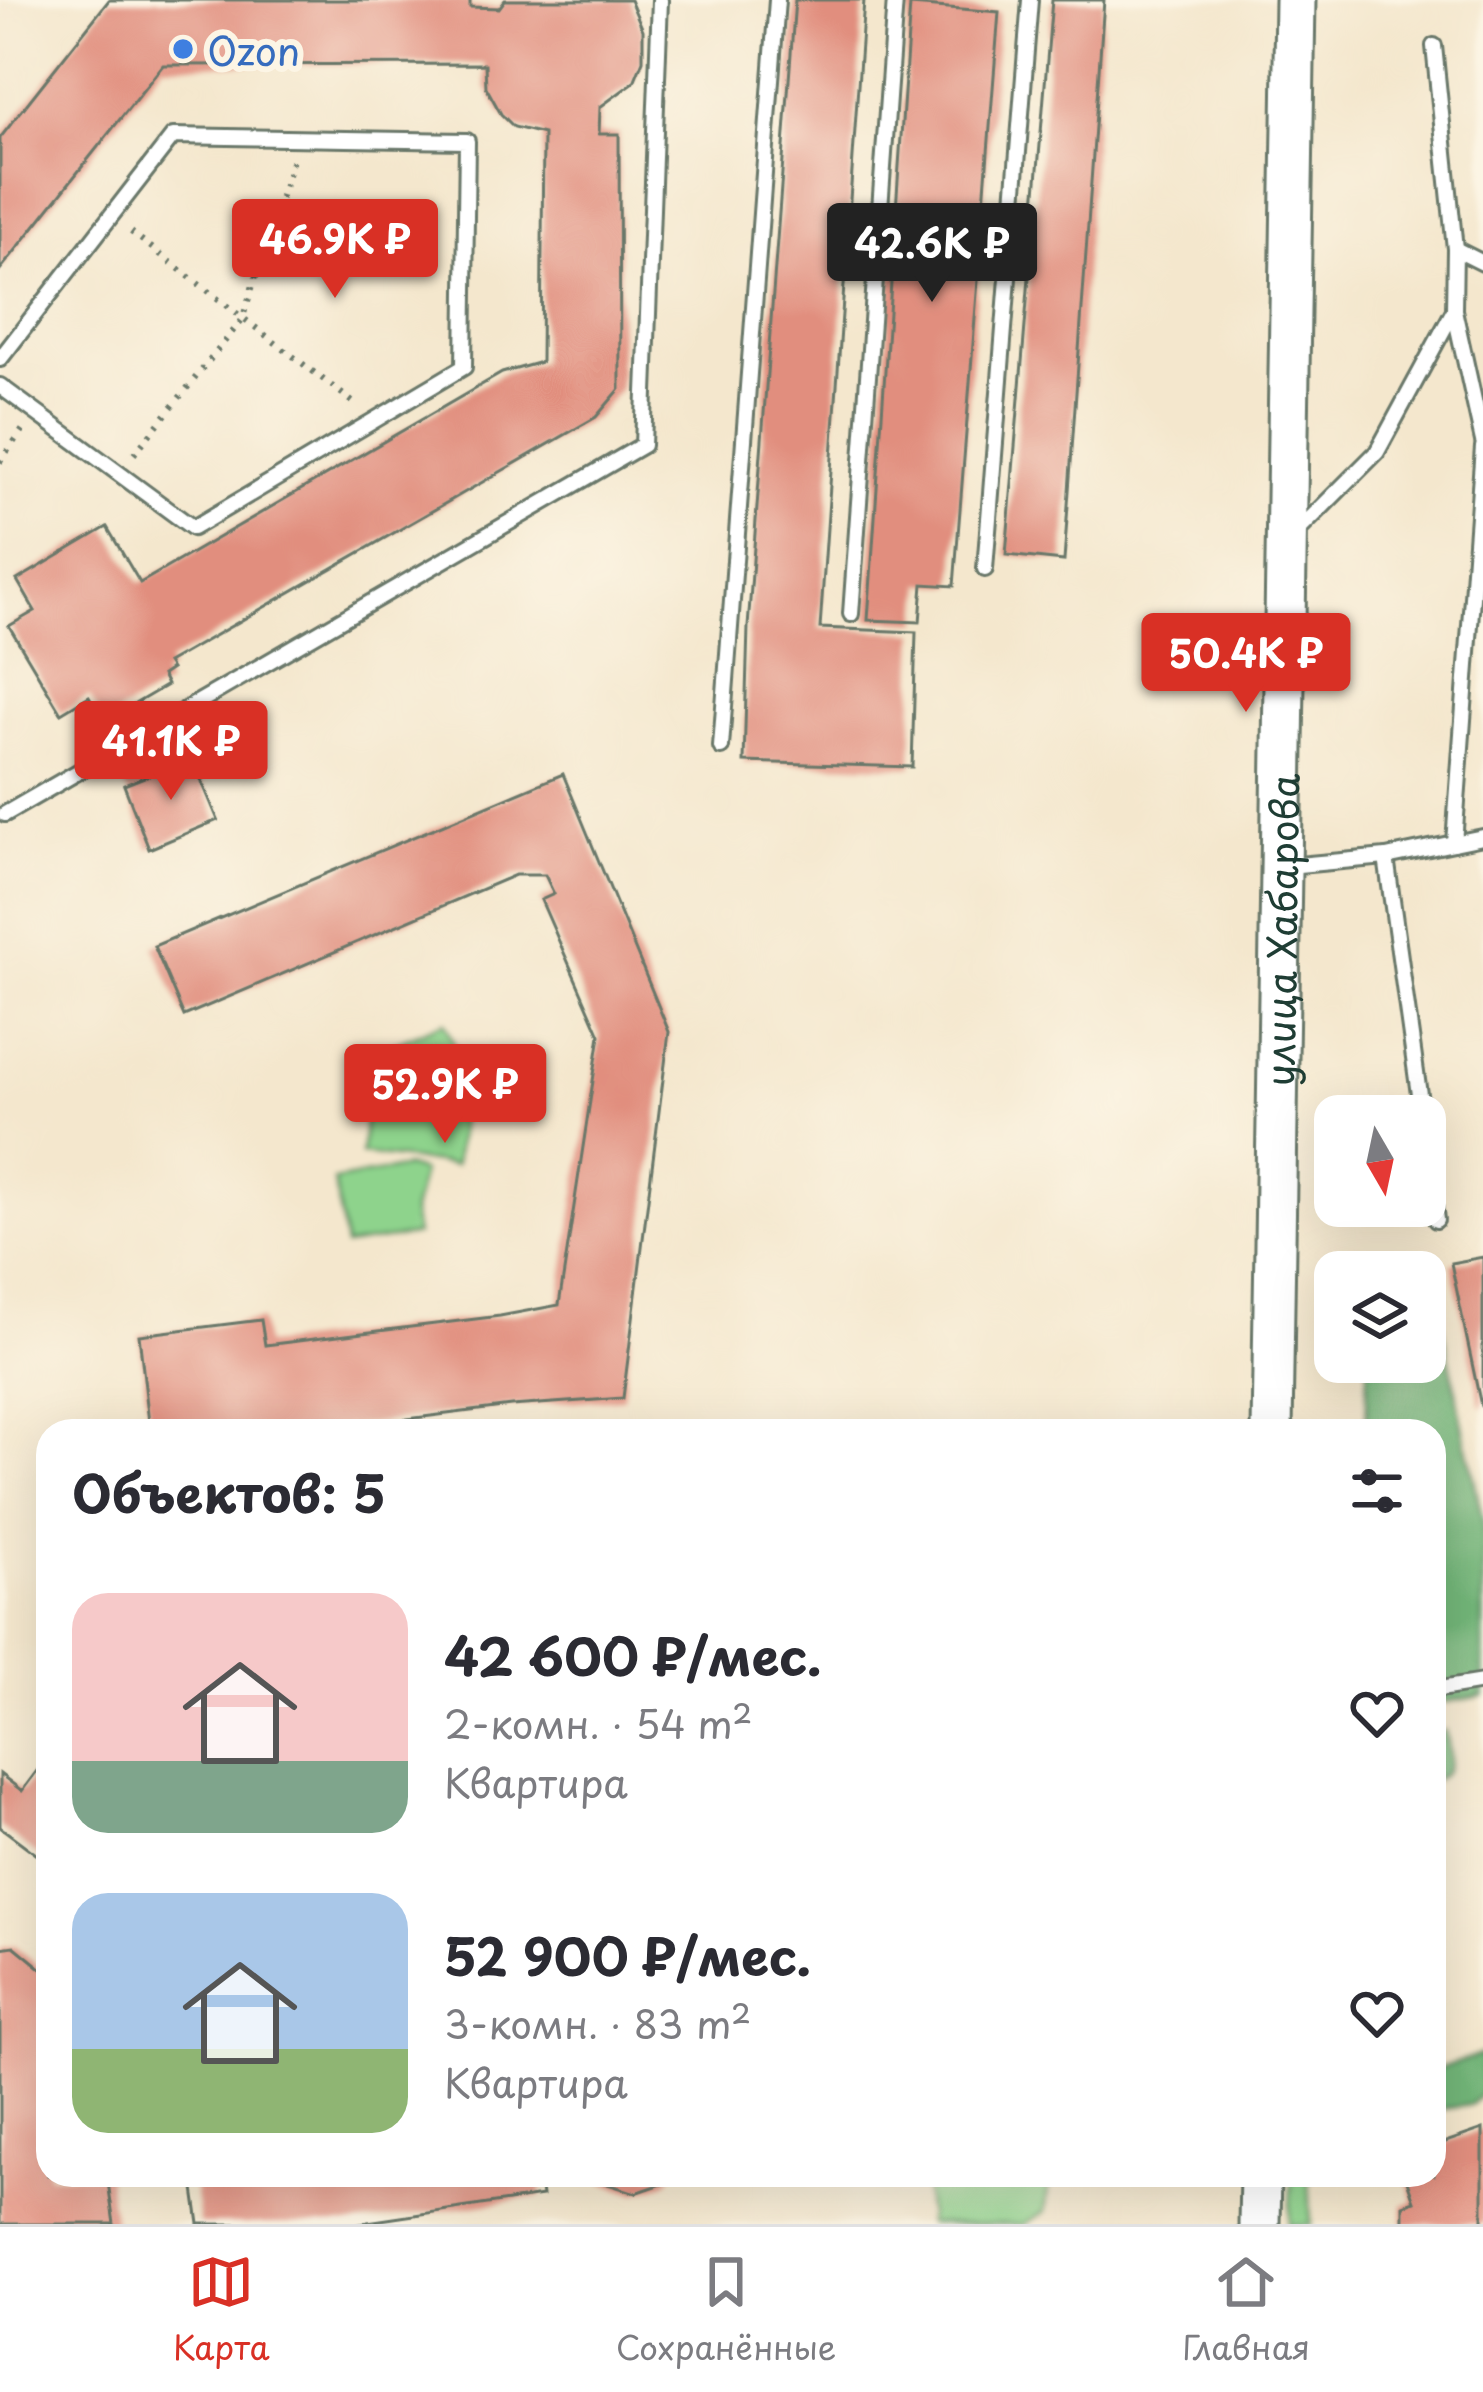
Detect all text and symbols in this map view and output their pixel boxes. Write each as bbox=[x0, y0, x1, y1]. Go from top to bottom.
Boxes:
place label: Ozon bbox=[207, 20, 300, 79]
marker: Ozon bbox=[170, 36, 196, 62]
pin: 46.9K ₽ bbox=[224, 199, 446, 301]
pin: 42.6K ₽ bbox=[821, 203, 1043, 305]
text: 46.9K ₽ bbox=[259, 208, 411, 267]
text: 42.6K ₽ bbox=[854, 212, 1010, 271]
pin: 50.4K ₽ bbox=[1135, 613, 1357, 715]
text: 50.4K ₽ bbox=[1168, 622, 1324, 681]
pin: 41.1K ₽ bbox=[60, 701, 282, 803]
text: 41.1K ₽ bbox=[102, 710, 240, 769]
street label: улица Хабарова bbox=[1248, 772, 1312, 1087]
pin: 52.9K ₽ bbox=[334, 1044, 556, 1146]
text: 52.9K ₽ bbox=[371, 1053, 519, 1112]
north arrow bbox=[1314, 1095, 1446, 1227]
map controls bbox=[1314, 1095, 1446, 1383]
button: layers bbox=[1314, 1251, 1446, 1383]
text: Объектов: 5 bbox=[72, 1453, 386, 1530]
icon: filters bbox=[1344, 1458, 1410, 1524]
text: 42 600 ₽/мес. bbox=[444, 1616, 821, 1693]
icon: home bbox=[168, 1641, 312, 1785]
icon: heart bbox=[1344, 1680, 1410, 1746]
text: 2-комн. · 54 m² bbox=[444, 1693, 753, 1752]
text: Квартира bbox=[444, 1752, 628, 1811]
text: 52 900 ₽/мес. bbox=[444, 1916, 811, 1993]
icon: home bbox=[168, 1941, 312, 2085]
icon: heart bbox=[1344, 1980, 1410, 2046]
text: 3-комн. · 83 m² bbox=[444, 1993, 751, 2052]
text: Квартира bbox=[444, 2052, 628, 2111]
tab: Карта bbox=[173, 2249, 270, 2371]
tab: Сохранённые bbox=[616, 2249, 836, 2371]
tab: Главная bbox=[1182, 2249, 1310, 2371]

